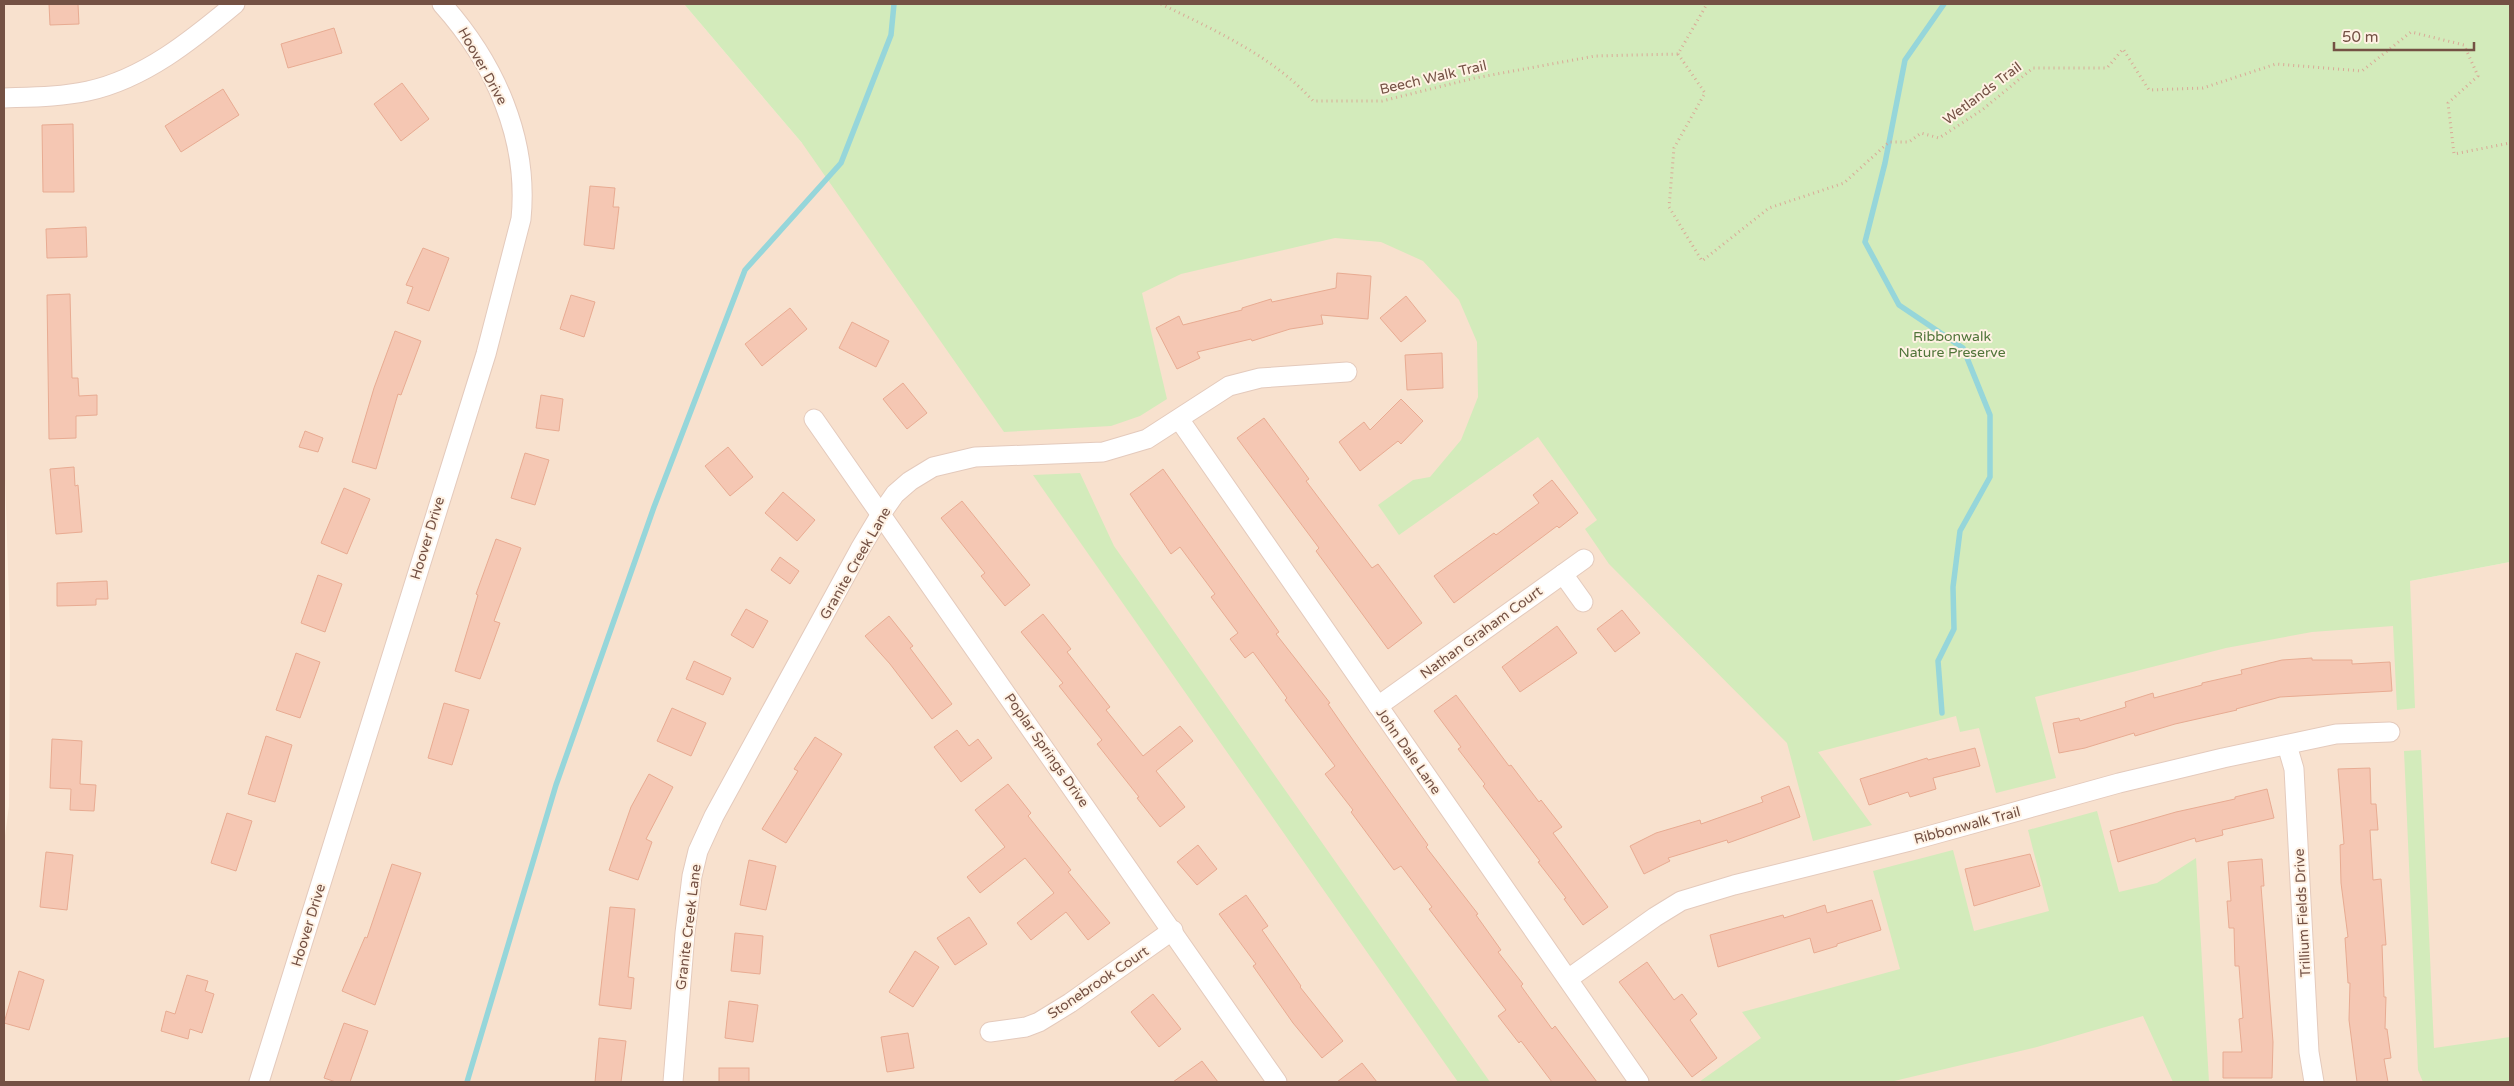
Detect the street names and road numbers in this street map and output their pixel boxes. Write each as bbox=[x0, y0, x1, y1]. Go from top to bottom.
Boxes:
street label: Hoover Drive bbox=[454, 24, 511, 108]
street label: Beech Walk Trail bbox=[1378, 57, 1488, 98]
street label: Wetlands Trail bbox=[1940, 58, 2025, 128]
street label: Hoover Drive bbox=[407, 494, 448, 582]
street label: Granite Creek Lane bbox=[816, 504, 895, 622]
street label: Nathan Graham Court bbox=[1417, 582, 1546, 682]
street label: Poplar Springs Drive bbox=[1001, 690, 1092, 811]
street label: John Dale Lane bbox=[1373, 705, 1445, 798]
street label: Ribbonwalk Trail bbox=[1912, 803, 2022, 848]
street label: Trillium Fields Drive bbox=[2291, 848, 2314, 978]
street label: Granite Creek Lane bbox=[672, 863, 705, 991]
street label: Hoover Drive bbox=[288, 881, 329, 969]
street label: Stonebrook Court bbox=[1045, 942, 1153, 1022]

